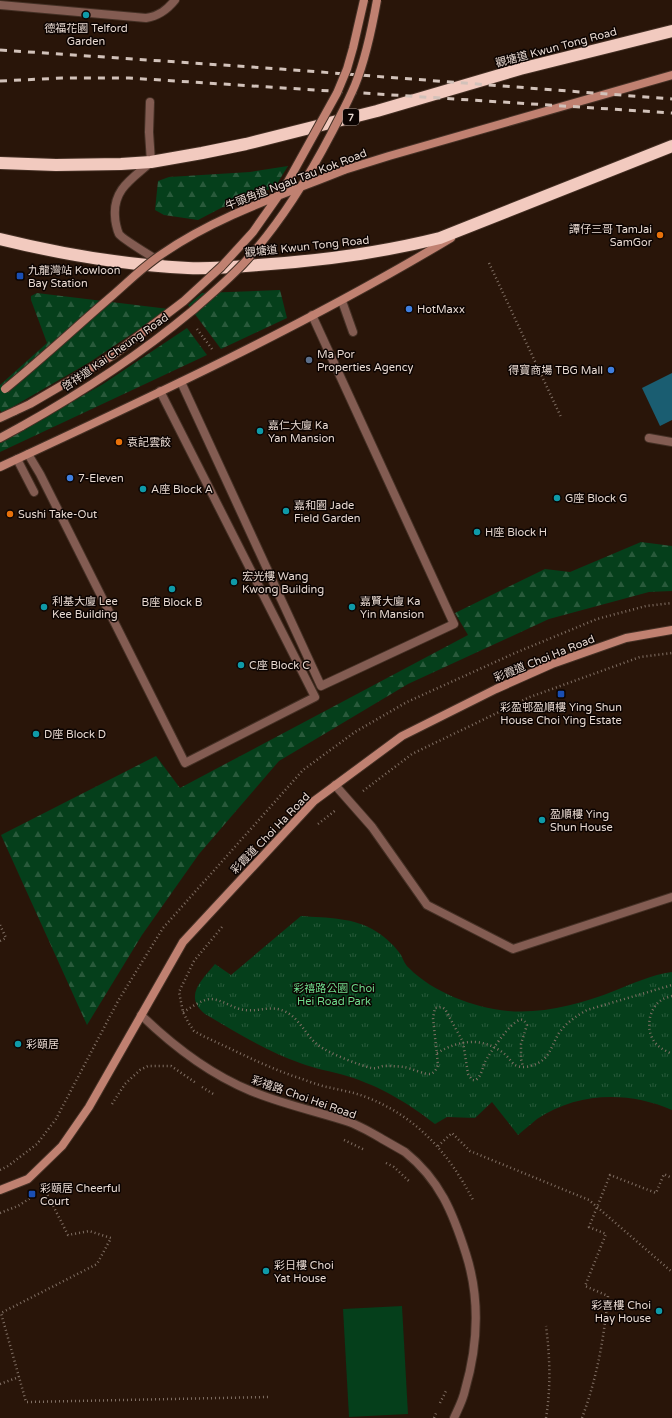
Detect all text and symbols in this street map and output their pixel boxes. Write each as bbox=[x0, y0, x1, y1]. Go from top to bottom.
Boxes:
marker: 德福花園 Telford Garden bbox=[81, 10, 91, 20]
place label: 德福花園 Telford Garden bbox=[44, 22, 128, 48]
street label: 觀塘道 Kwun Tong Road bbox=[494, 25, 618, 70]
road number: 7 bbox=[343, 109, 359, 125]
street label: 牛頭角道 Ngau Tau Kok Road bbox=[224, 146, 369, 212]
place label: 譚仔三哥 TamJai SamGor bbox=[569, 223, 653, 249]
marker: 譚仔三哥 TamJai SamGor bbox=[655, 230, 665, 240]
street label: 觀塘道 Kwun Tong Road bbox=[244, 233, 370, 259]
place label: 九龍灣站 Kowloon Bay Station bbox=[28, 264, 120, 290]
marker: 九龍灣站 Kowloon Bay Station bbox=[15, 271, 25, 281]
place label: HotMaxx bbox=[417, 303, 465, 316]
marker: HotMaxx bbox=[404, 304, 414, 314]
street label: 啓祥道 Kai Cheung Road bbox=[60, 311, 171, 394]
place label: Ma Por Properties Agency bbox=[317, 348, 414, 374]
marker: Ma Por Properties Agency bbox=[304, 355, 314, 365]
place label: 得寶商場 TBG Mall bbox=[508, 364, 603, 377]
marker: 得寶商場 TBG Mall bbox=[606, 365, 616, 375]
place label: 嘉仁大廈 Ka Yan Mansion bbox=[268, 419, 335, 445]
marker: 嘉仁大廈 Ka Yan Mansion bbox=[255, 426, 265, 436]
place label: 袁記雲餃 bbox=[127, 436, 171, 449]
marker: 袁記雲餃 bbox=[114, 437, 124, 447]
place label: 7-Eleven bbox=[78, 472, 124, 485]
marker: 7-Eleven bbox=[65, 473, 75, 483]
place label: A座 Block A bbox=[151, 483, 213, 496]
marker: A座 Block A bbox=[138, 484, 148, 494]
place label: G座 Block G bbox=[565, 492, 627, 505]
marker: G座 Block G bbox=[552, 493, 562, 503]
place label: 嘉和園 Jade Field Garden bbox=[294, 499, 361, 525]
marker: 嘉和園 Jade Field Garden bbox=[281, 506, 291, 516]
place label: Sushi Take-Out bbox=[18, 508, 97, 521]
marker: Sushi Take-Out bbox=[5, 509, 15, 519]
place label: H座 Block H bbox=[485, 526, 547, 539]
marker: H座 Block H bbox=[472, 527, 482, 537]
place label: 宏光樓 Wang Kwong Building bbox=[242, 570, 324, 596]
marker: 宏光樓 Wang Kwong Building bbox=[229, 577, 239, 587]
marker: B座 Block B bbox=[167, 584, 177, 594]
place label: 利基大廈 Lee Kee Building bbox=[52, 595, 118, 621]
place label: 嘉賢大廈 Ka Yin Mansion bbox=[360, 595, 424, 621]
place label: B座 Block B bbox=[142, 596, 203, 609]
marker: 利基大廈 Lee Kee Building bbox=[39, 602, 49, 612]
marker: 嘉賢大廈 Ka Yin Mansion bbox=[347, 602, 357, 612]
street label: 彩霞道 Choi Ha Road bbox=[492, 632, 597, 685]
place label: C座 Block C bbox=[249, 659, 310, 672]
marker: C座 Block C bbox=[236, 660, 246, 670]
marker: 彩盈邨盈順樓 Ying Shun House Choi Ying Estate bbox=[556, 689, 566, 699]
place label: 彩盈邨盈順樓 Ying Shun House Choi Ying Estate bbox=[500, 701, 622, 727]
place label: D座 Block D bbox=[44, 728, 106, 741]
marker: D座 Block D bbox=[31, 729, 41, 739]
street label: 彩霞道 Choi Ha Road bbox=[228, 790, 312, 877]
place label: 盈順樓 Ying Shun House bbox=[550, 808, 613, 834]
marker: 盈順樓 Ying Shun House bbox=[537, 815, 547, 825]
park label: 彩禧路公園 Choi Hei Road Park bbox=[293, 982, 375, 1008]
place label: 彩頤居 bbox=[26, 1038, 59, 1051]
marker: 彩頤居 bbox=[13, 1039, 23, 1049]
street label: 彩禧路 Choi Hei Road bbox=[250, 1073, 358, 1122]
place label: 彩頤居 Cheerful Court bbox=[40, 1182, 121, 1208]
marker: 彩頤居 Cheerful Court bbox=[27, 1189, 37, 1199]
place label: 彩日樓 Choi Yat House bbox=[274, 1259, 334, 1285]
marker: 彩日樓 Choi Yat House bbox=[261, 1266, 271, 1276]
place label: 彩喜樓 Choi Hay House bbox=[591, 1299, 651, 1325]
marker: 彩喜樓 Choi Hay House bbox=[654, 1306, 664, 1316]

